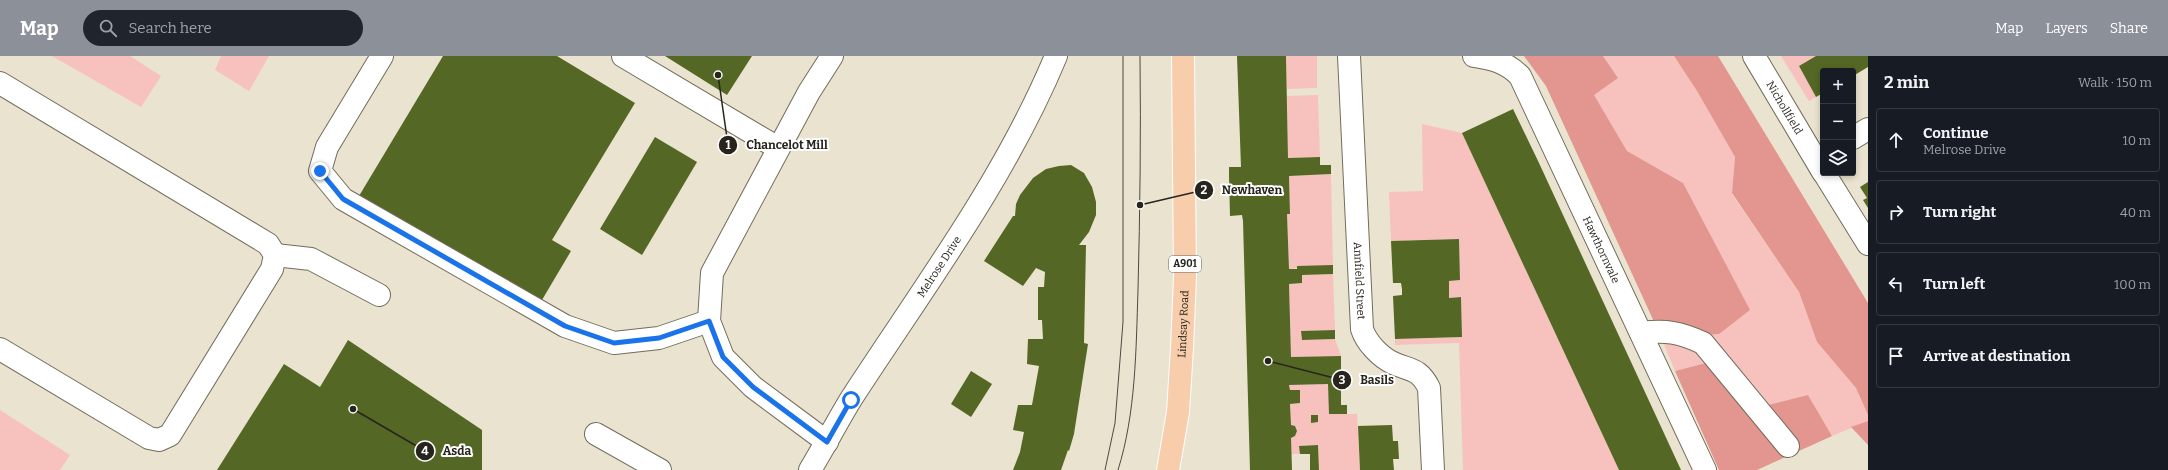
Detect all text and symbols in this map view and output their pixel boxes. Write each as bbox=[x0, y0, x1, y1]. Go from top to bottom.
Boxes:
search box bbox=[83, 10, 363, 46]
text: Map bbox=[20, 17, 59, 40]
icon: search bbox=[97, 17, 119, 39]
text: Search here bbox=[129, 19, 212, 37]
text: Map bbox=[1995, 20, 2023, 37]
text: Layers bbox=[2045, 20, 2088, 37]
text: Share bbox=[2110, 20, 2148, 37]
map controls bbox=[1820, 68, 1856, 176]
button: + bbox=[1820, 68, 1856, 104]
text: 2 min bbox=[1884, 72, 1929, 93]
text: Walk · 150 m bbox=[2078, 75, 2152, 90]
street label: Nichollfield bbox=[1764, 78, 1806, 137]
button: − bbox=[1820, 104, 1856, 140]
text: Continue bbox=[1923, 124, 1989, 142]
icon: ahead bbox=[1885, 129, 1907, 151]
callout: Chancelot Mill bbox=[718, 133, 835, 157]
text: 10 m bbox=[2122, 133, 2151, 148]
text: 1 bbox=[725, 138, 731, 152]
text: Chancelot Mill bbox=[746, 138, 828, 152]
button: layers bbox=[1820, 140, 1856, 176]
text: Melrose Drive bbox=[1923, 142, 2006, 157]
route end bbox=[311, 162, 329, 180]
callout: Newhaven bbox=[1194, 178, 1290, 202]
text: 2 bbox=[1201, 183, 1208, 197]
text: Newhaven bbox=[1222, 183, 1282, 197]
icon: right bbox=[1885, 201, 1907, 223]
text: Turn right bbox=[1923, 203, 1996, 221]
text: 40 m bbox=[2120, 205, 2151, 220]
street label: Hawthornvale bbox=[1580, 214, 1623, 285]
street label: Melrose Drive bbox=[914, 234, 964, 300]
street label: Annfield Street bbox=[1351, 242, 1368, 320]
road number: A901 bbox=[1169, 256, 1201, 272]
icon: left bbox=[1885, 273, 1907, 295]
text: Turn left bbox=[1923, 275, 1985, 293]
text: 100 m bbox=[2114, 277, 2151, 292]
street label: Lindsay Road bbox=[1175, 290, 1191, 358]
icon: arrive bbox=[1885, 345, 1907, 367]
text: Arrive at destination bbox=[1923, 347, 2070, 365]
callout: Basils bbox=[1332, 368, 1402, 392]
text: 3 bbox=[1339, 373, 1346, 387]
text: Basils bbox=[1360, 373, 1394, 387]
route start bbox=[842, 391, 860, 409]
callout: Asda bbox=[415, 439, 479, 463]
text: 4 bbox=[421, 444, 429, 458]
text: Asda bbox=[443, 444, 471, 458]

